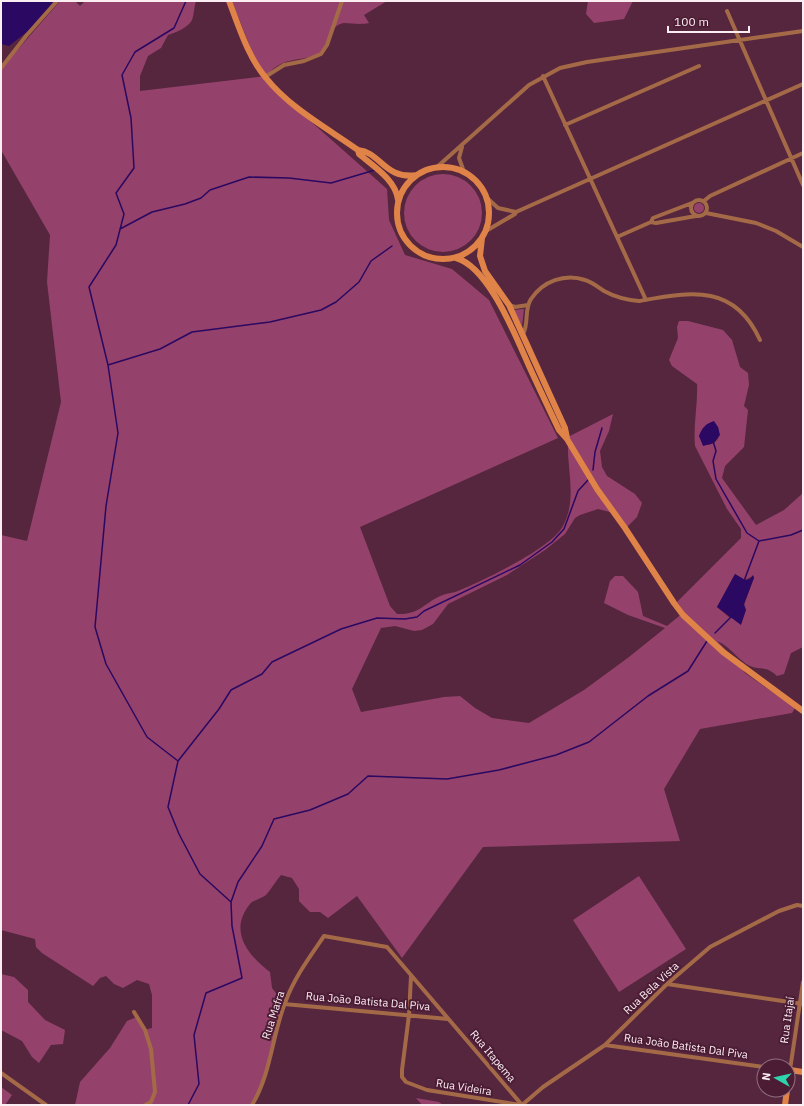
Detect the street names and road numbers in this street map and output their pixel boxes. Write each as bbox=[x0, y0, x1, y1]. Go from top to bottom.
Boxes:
street label: Rua Bela Vista bbox=[620, 959, 682, 1017]
street label: Rua Mafra bbox=[259, 989, 287, 1041]
street label: Rua João Batista Dal Piva bbox=[305, 989, 431, 1013]
street label: Rua Itajaí bbox=[777, 995, 797, 1044]
street label: Rua Itapema bbox=[467, 1027, 519, 1085]
street label: Rua João Batista Dal Piva bbox=[623, 1030, 749, 1062]
street label: Rua Videira bbox=[435, 1076, 493, 1098]

